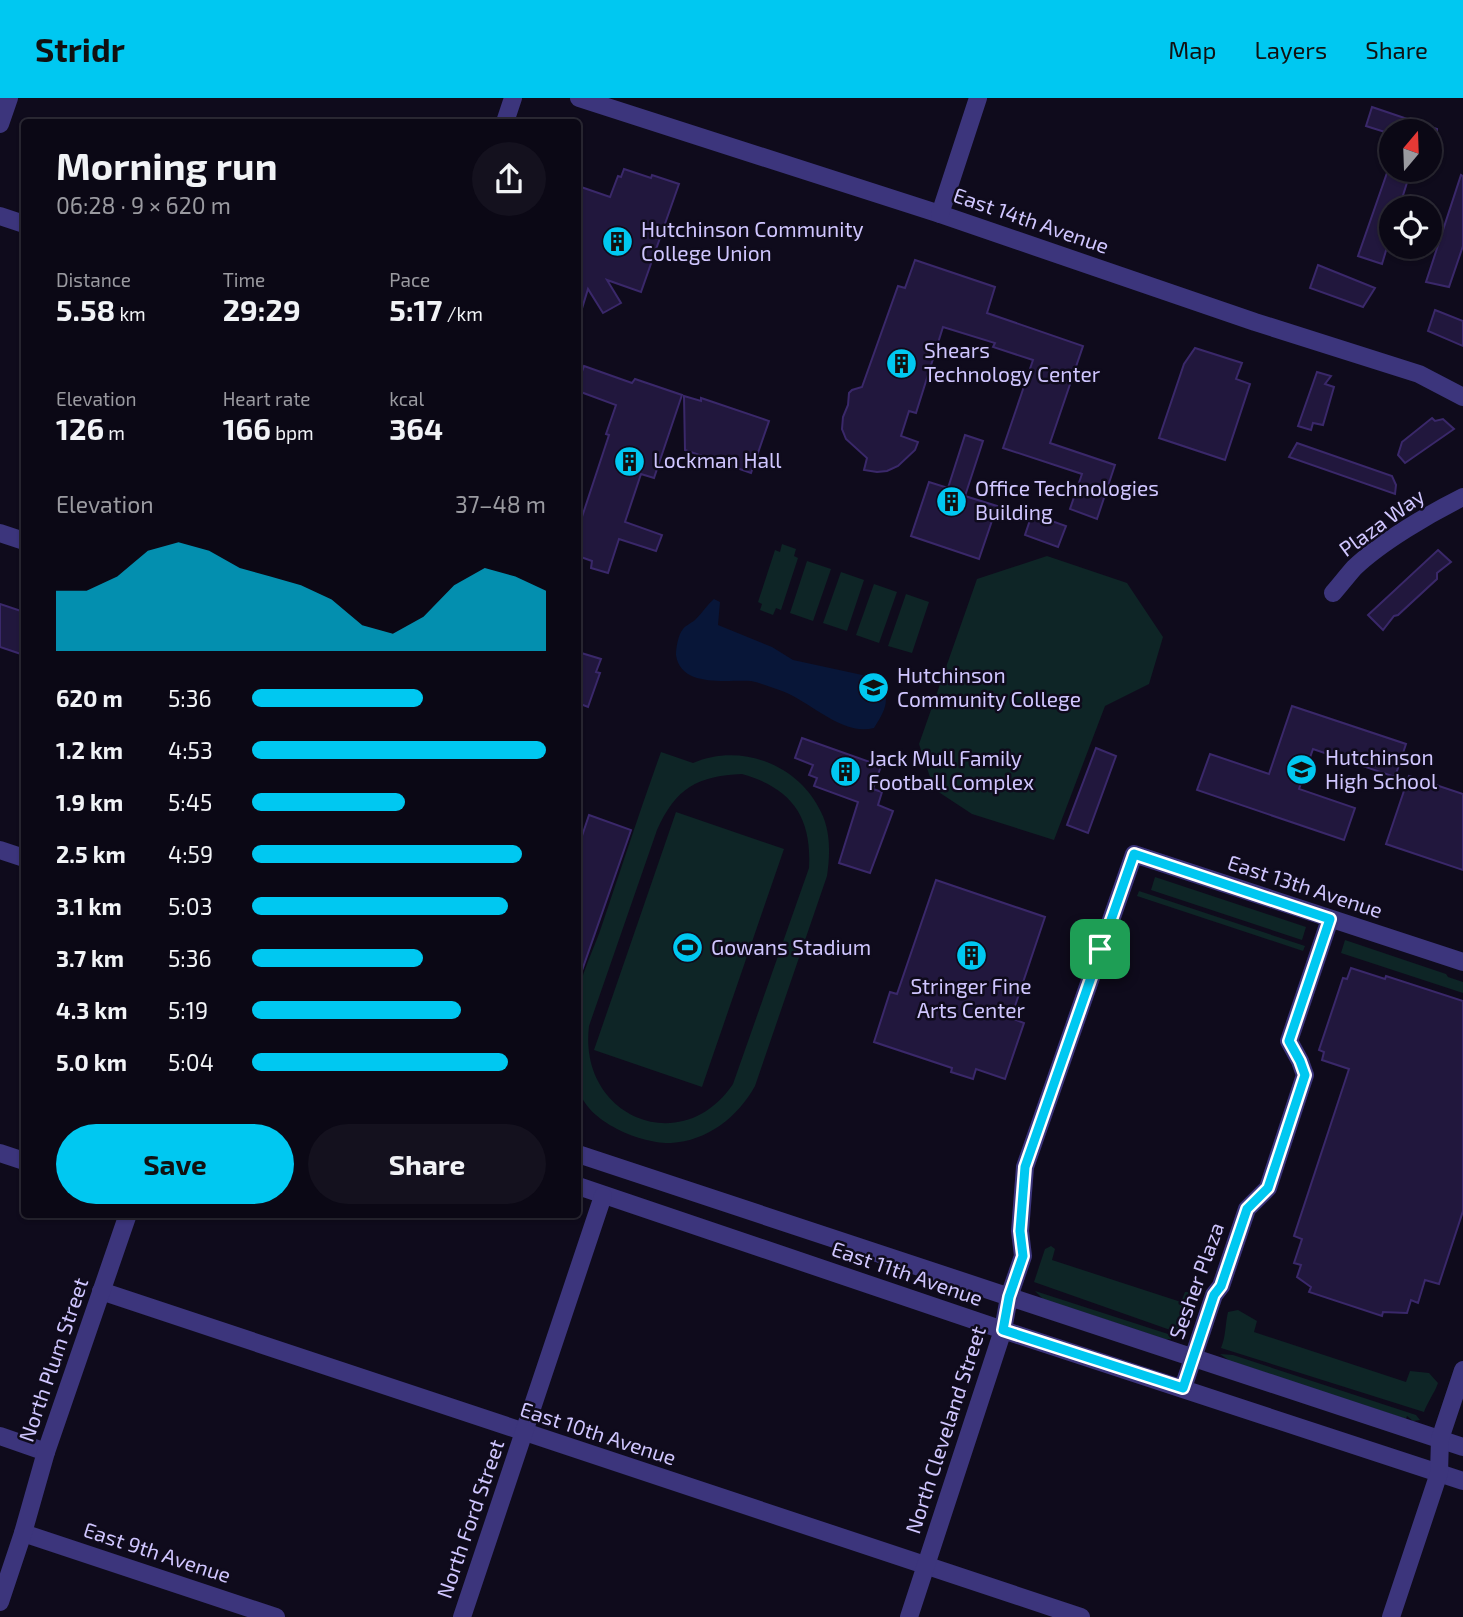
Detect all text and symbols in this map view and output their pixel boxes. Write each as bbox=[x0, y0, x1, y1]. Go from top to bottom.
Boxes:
text: Stridr bbox=[35, 29, 125, 69]
text: Map bbox=[1168, 35, 1216, 64]
text: Layers bbox=[1254, 35, 1327, 64]
text: Share bbox=[1365, 35, 1428, 64]
north arrow bbox=[1379, 119, 1442, 182]
map controls bbox=[1379, 119, 1442, 259]
text: Morning run bbox=[56, 142, 277, 188]
button: share bbox=[472, 142, 546, 216]
street label: East 14th Avenue bbox=[951, 181, 1112, 258]
text: 06:28 · 9 × 620 m bbox=[56, 191, 231, 219]
button: locate bbox=[1379, 196, 1442, 259]
place label: Hutchinson Community College Union bbox=[641, 216, 864, 265]
building icon: Hutchinson Community College Union bbox=[601, 225, 635, 259]
text: Distance bbox=[56, 268, 131, 291]
text: Time bbox=[223, 268, 265, 291]
text: Pace bbox=[389, 268, 430, 291]
text: 5.58 bbox=[56, 291, 115, 327]
text: 29:29 bbox=[223, 291, 301, 327]
text: 5:17 bbox=[389, 291, 442, 327]
text: km bbox=[115, 302, 146, 325]
text: /km bbox=[442, 302, 483, 325]
place label: Shears Technology Center bbox=[924, 337, 1101, 386]
building icon: Shears Technology Center bbox=[884, 346, 918, 380]
text: Elevation bbox=[56, 387, 137, 410]
text: Heart rate bbox=[223, 387, 311, 410]
text: kcal bbox=[389, 387, 424, 410]
text: 126 bbox=[56, 410, 104, 446]
text: 166 bbox=[223, 410, 271, 446]
text: 364 bbox=[389, 410, 443, 446]
text: m bbox=[104, 421, 125, 444]
text: bpm bbox=[271, 421, 314, 444]
building icon: Lockman Hall bbox=[613, 444, 647, 478]
place label: Lockman Hall bbox=[653, 447, 782, 472]
place label: Office Technologies Building bbox=[975, 475, 1159, 524]
street label: Plaza Way bbox=[1334, 483, 1429, 561]
building icon: Office Technologies Building bbox=[935, 484, 969, 518]
text: Elevation bbox=[56, 490, 154, 518]
text: 37–48 m bbox=[455, 490, 546, 518]
place label: Hutchinson Community College bbox=[897, 662, 1081, 711]
school or university icon: Hutchinson Community College bbox=[857, 671, 891, 705]
text: 620 m bbox=[56, 684, 123, 712]
text: 5:36 bbox=[168, 684, 212, 712]
text: 1.2 km bbox=[56, 736, 123, 764]
text: 4:53 bbox=[168, 736, 213, 764]
place label: Hutchinson High School bbox=[1325, 744, 1438, 793]
place label: Jack Mull Family Football Complex bbox=[868, 745, 1034, 794]
school or university icon: Hutchinson High School bbox=[1285, 753, 1319, 787]
building icon: Jack Mull Family Football Complex bbox=[828, 754, 862, 788]
text: 1.9 km bbox=[56, 788, 123, 816]
text: 5:45 bbox=[168, 788, 212, 816]
text: 2.5 km bbox=[56, 840, 126, 868]
text: 4:59 bbox=[168, 840, 213, 868]
street label: East 13th Avenue bbox=[1225, 849, 1386, 922]
text: 3.1 km bbox=[56, 892, 122, 920]
text: 5:03 bbox=[168, 892, 212, 920]
pin bbox=[1070, 919, 1130, 979]
icon: arrive bbox=[1081, 930, 1119, 968]
sports icon: Gowans Stadium bbox=[671, 931, 705, 965]
place label: Gowans Stadium bbox=[711, 934, 871, 959]
building icon: Stringer Fine Arts Center bbox=[954, 938, 988, 972]
text: 3.7 km bbox=[56, 944, 124, 972]
text: 5:36 bbox=[168, 944, 212, 972]
place label: Stringer Fine Arts Center bbox=[910, 973, 1032, 1022]
text: 4.3 km bbox=[56, 996, 127, 1024]
text: 5:19 bbox=[168, 996, 208, 1024]
text: 5.0 km bbox=[56, 1048, 127, 1076]
text: 5:04 bbox=[168, 1048, 214, 1076]
button: Save bbox=[56, 1124, 294, 1204]
button: Share bbox=[308, 1124, 546, 1204]
street label: Sesher Plaza bbox=[1163, 1219, 1228, 1342]
street label: East 11th Avenue bbox=[829, 1235, 986, 1310]
street label: North Plum Street bbox=[13, 1274, 92, 1445]
street label: North Cleveland Street bbox=[899, 1323, 990, 1536]
street label: East 10th Avenue bbox=[517, 1396, 680, 1470]
street label: North Ford Street bbox=[431, 1436, 508, 1601]
street label: East 9th Avenue bbox=[81, 1516, 234, 1587]

